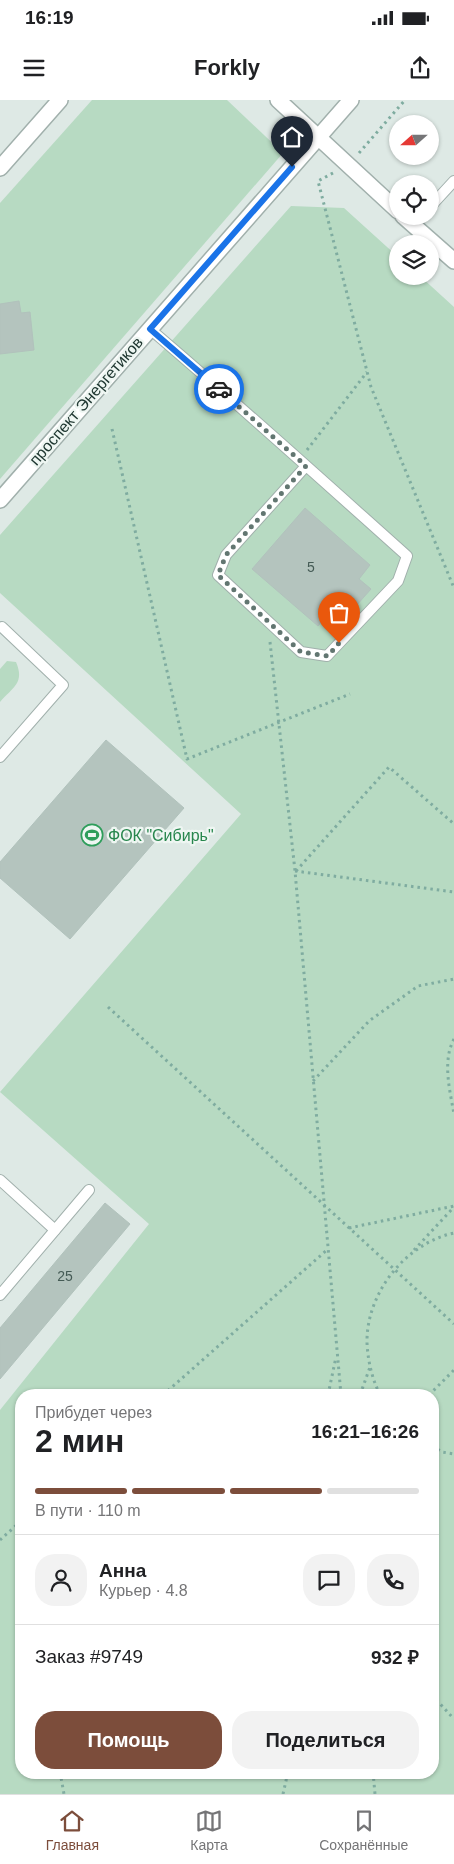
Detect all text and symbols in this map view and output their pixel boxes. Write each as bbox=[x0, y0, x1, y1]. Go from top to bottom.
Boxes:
text: 16:19 bbox=[25, 7, 74, 28]
icon: menu bbox=[20, 54, 48, 82]
icon: share bbox=[406, 54, 434, 82]
text: Forkly bbox=[194, 55, 260, 80]
north arrow bbox=[389, 115, 439, 165]
map controls bbox=[389, 115, 439, 285]
pin bbox=[271, 116, 313, 167]
icon: home bbox=[278, 123, 306, 151]
button: locate bbox=[389, 175, 439, 225]
button: layers bbox=[389, 235, 439, 285]
street label: проспект Энергетиков bbox=[26, 334, 146, 468]
courier bbox=[194, 364, 244, 414]
icon: car bbox=[205, 375, 233, 403]
house number: 5 bbox=[307, 559, 315, 575]
pin bbox=[318, 592, 360, 643]
icon: bag bbox=[325, 599, 353, 627]
sports icon: ФОК "Сибирь" bbox=[80, 823, 104, 847]
place label: ФОК "Сибирь" bbox=[108, 827, 214, 844]
house number: 25 bbox=[57, 1268, 73, 1284]
text: Прибудет через bbox=[35, 1404, 152, 1421]
text: 16:21–16:26 bbox=[311, 1421, 419, 1442]
text: 2 мин bbox=[35, 1423, 124, 1459]
text: В пути · 110 m bbox=[35, 1502, 141, 1519]
button: person bbox=[35, 1554, 87, 1606]
button: chat bbox=[303, 1554, 355, 1606]
button: phone bbox=[367, 1554, 419, 1606]
text: Анна bbox=[99, 1560, 146, 1581]
text: Курьер · 4.8 bbox=[99, 1582, 188, 1599]
text: Заказ #9749 bbox=[35, 1646, 143, 1667]
text: 932 ₽ bbox=[371, 1647, 419, 1668]
button: Помощь bbox=[35, 1711, 222, 1769]
button: Поделиться bbox=[232, 1711, 419, 1769]
tab: Главная bbox=[46, 1807, 99, 1853]
tab: Карта bbox=[190, 1807, 228, 1853]
tab: Сохранённые bbox=[319, 1807, 408, 1853]

